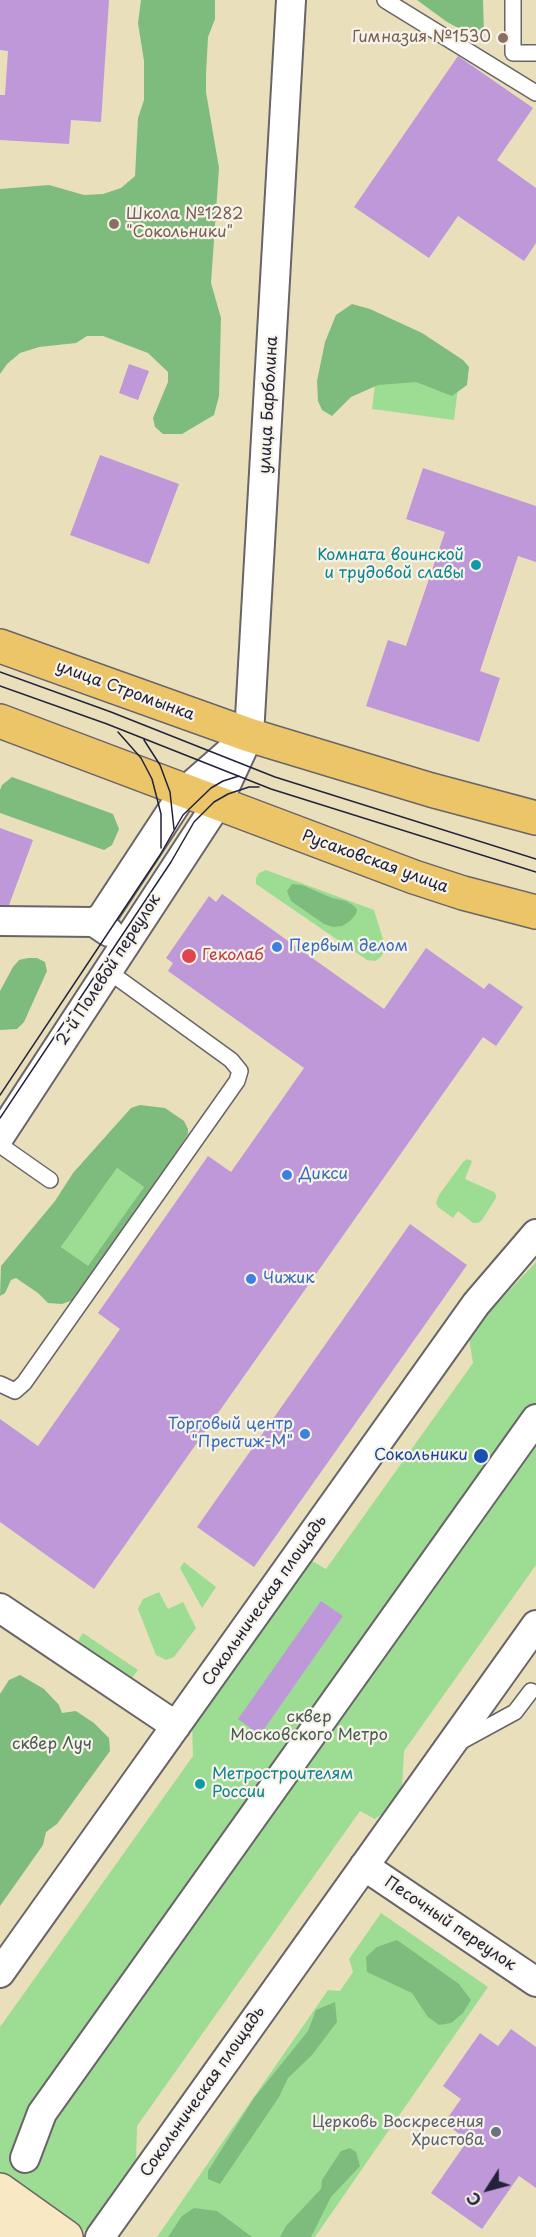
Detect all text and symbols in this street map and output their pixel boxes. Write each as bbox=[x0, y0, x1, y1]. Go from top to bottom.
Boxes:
place label: Гимназия №1530 bbox=[352, 28, 491, 48]
marker: Гимназия №1530 bbox=[496, 31, 510, 45]
place label: Школа №1282 "Сокольники" bbox=[126, 205, 243, 243]
marker: Школа №1282 "Сокольники" bbox=[107, 217, 121, 231]
street label: улица Барболина bbox=[256, 336, 282, 474]
place label: Комната воинской и трудовой славы bbox=[317, 546, 464, 584]
marker: Комната воинской и трудовой славы bbox=[469, 558, 483, 572]
street label: улица Стромынка bbox=[53, 657, 197, 725]
street label: Русаковская улица bbox=[299, 827, 451, 897]
street label: 2-й Полевой переулок bbox=[53, 891, 165, 1049]
place label: Первым делом bbox=[289, 937, 408, 957]
marker: Первым делом bbox=[270, 940, 284, 954]
place label: Геколаб bbox=[202, 946, 264, 966]
marker: Геколаб bbox=[180, 947, 198, 965]
place label: Дикси bbox=[299, 1165, 348, 1185]
marker: Дикси bbox=[280, 1168, 294, 1182]
place label: Чижик bbox=[263, 1269, 315, 1289]
marker: Чижик bbox=[244, 1272, 258, 1286]
place label: Торговый центр "Престиж-М" bbox=[168, 1415, 293, 1453]
marker: Торговый центр "Престиж-М" bbox=[298, 1427, 312, 1441]
place label: Сокольники bbox=[374, 1446, 468, 1466]
marker: Сокольники bbox=[472, 1447, 490, 1465]
street label: Сокольническая площадь bbox=[199, 1512, 331, 1690]
park label: сквер Московского Метро bbox=[230, 1708, 388, 1746]
park label: сквер Луч bbox=[12, 1735, 92, 1755]
place label: Метростроителям России bbox=[212, 1765, 353, 1803]
marker: Метростроителям России bbox=[193, 1777, 207, 1791]
street label: Песочный переулок bbox=[381, 1873, 519, 1975]
street label: Сокольническая площадь bbox=[137, 2003, 269, 2181]
place label: Церковь Воскресения Христова bbox=[312, 2113, 484, 2151]
marker: Церковь Воскресения Христова bbox=[489, 2125, 503, 2139]
north arrow bbox=[458, 2159, 518, 2219]
text: С bbox=[460, 2188, 487, 2212]

